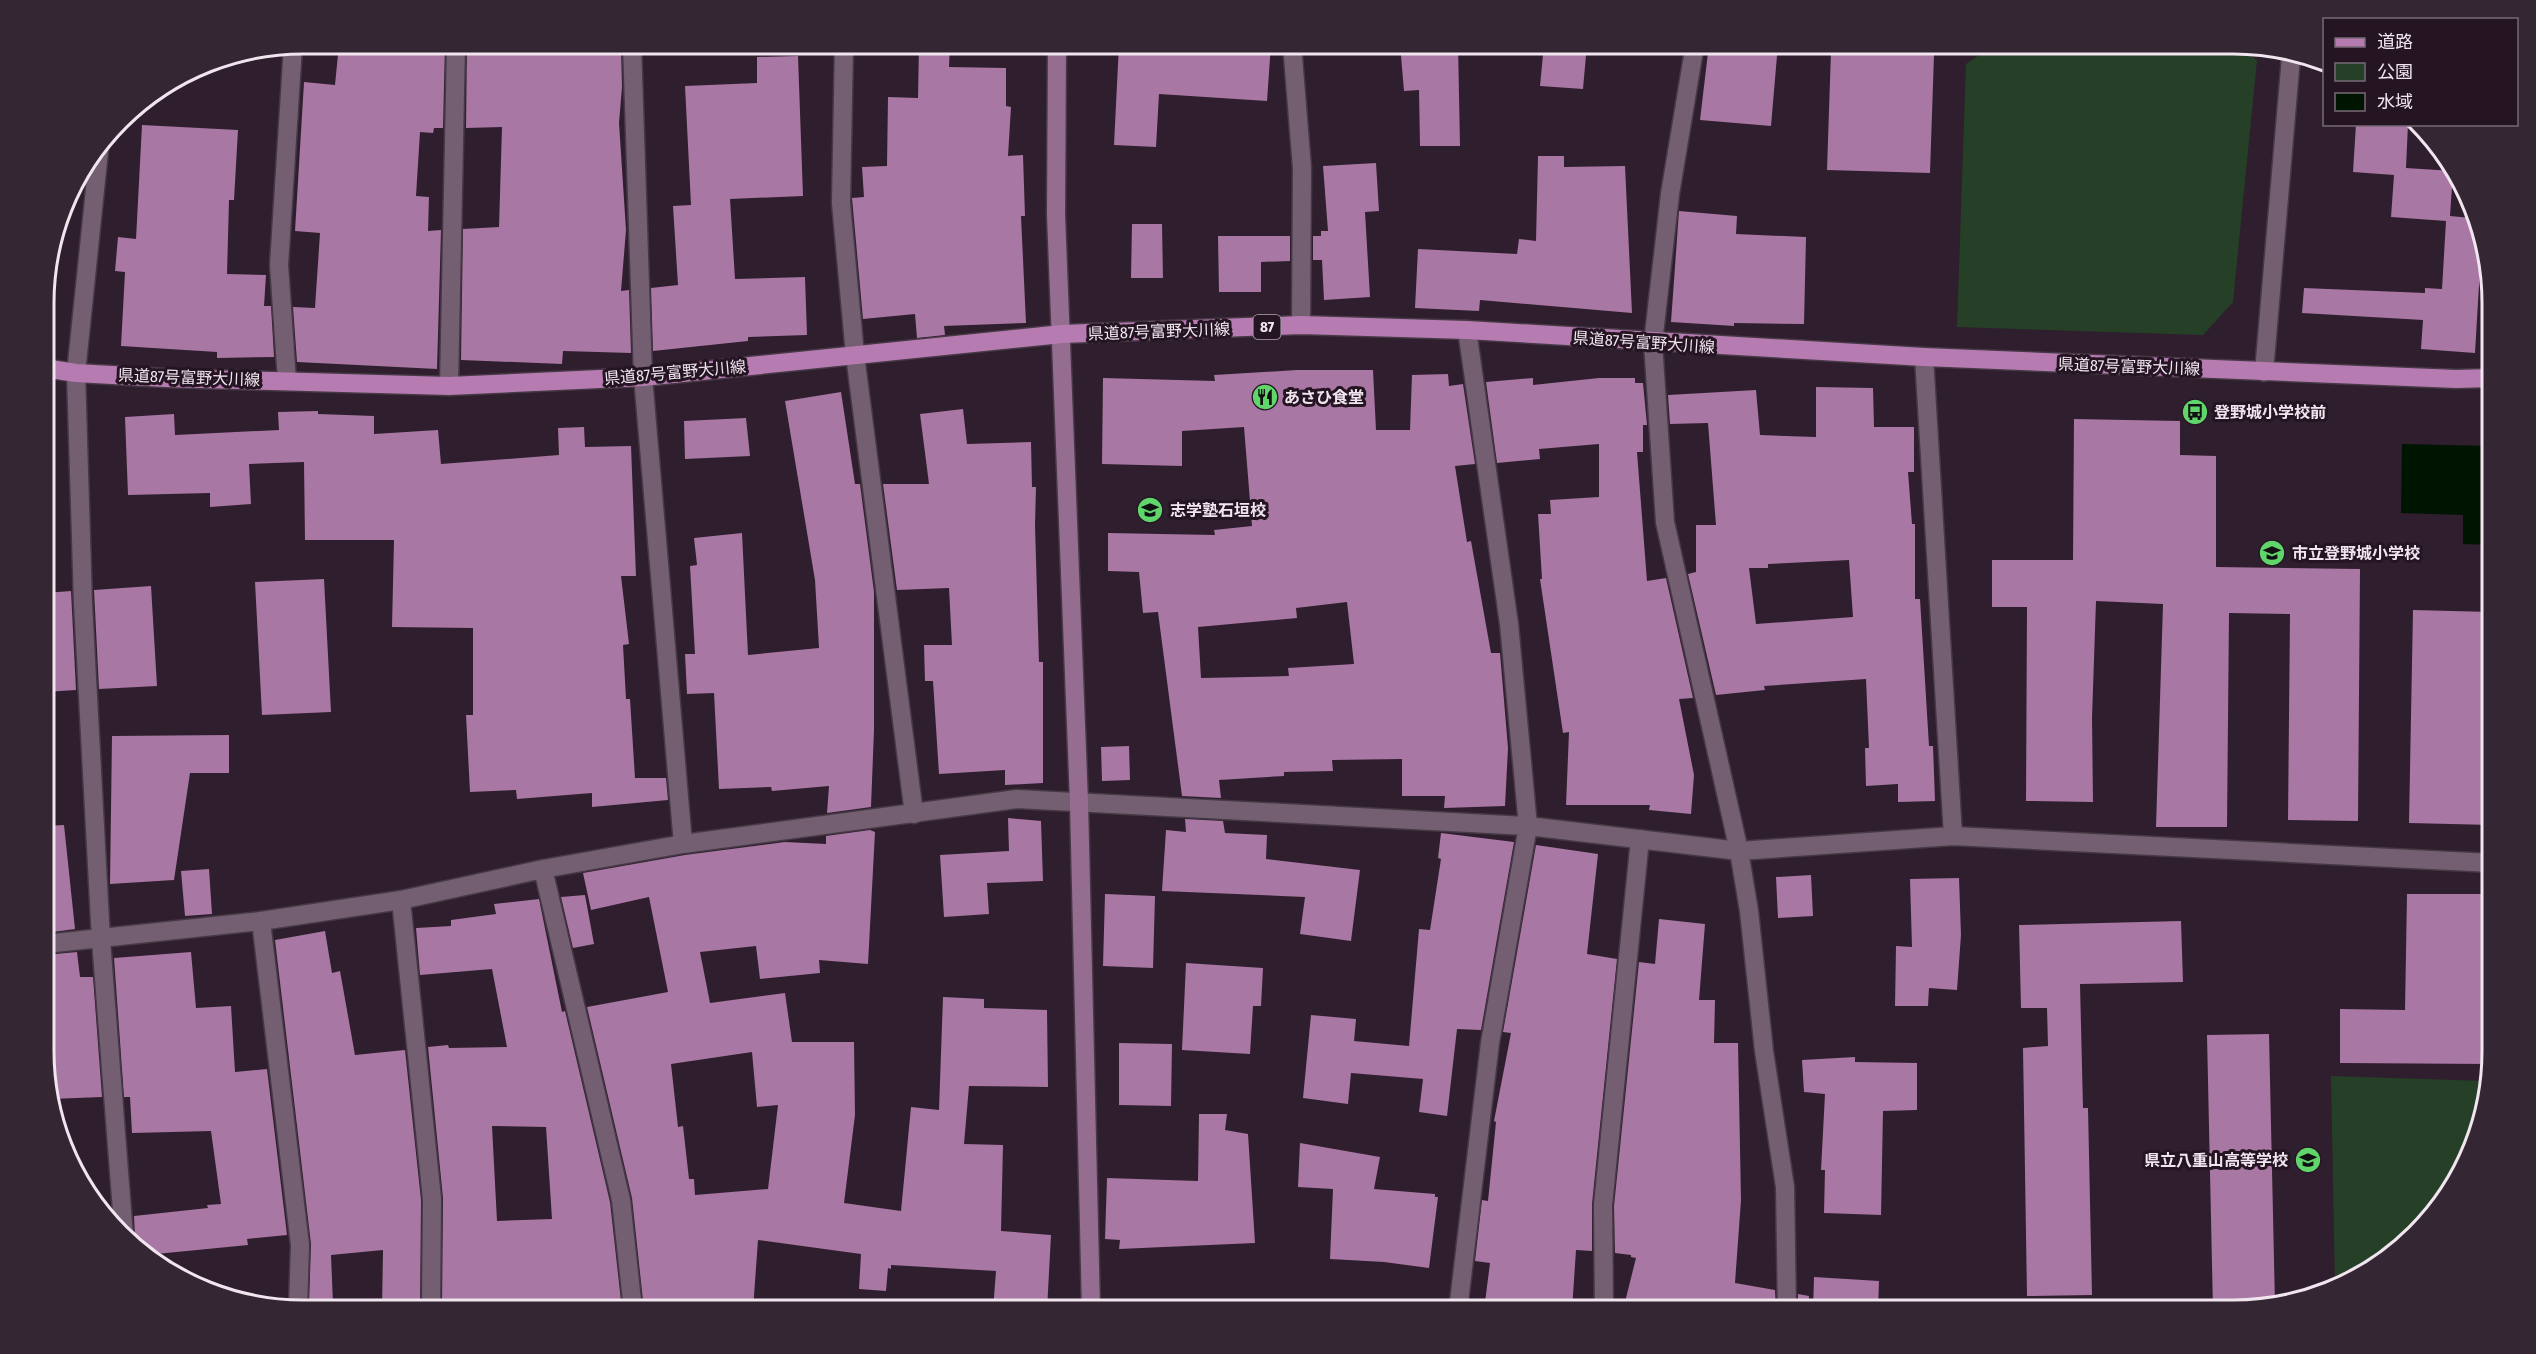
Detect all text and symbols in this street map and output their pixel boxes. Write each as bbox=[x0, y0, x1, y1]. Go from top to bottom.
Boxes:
legend bbox=[2323, 18, 2518, 126]
text: 道路 bbox=[2377, 31, 2413, 53]
text: 公園 bbox=[2377, 61, 2413, 83]
text: 水域 bbox=[2377, 91, 2413, 113]
road number: 87 bbox=[1254, 315, 1280, 339]
street label: 県道87号富野大川線 bbox=[1088, 320, 1230, 343]
street label: 県道87号富野大川線 bbox=[1572, 328, 1716, 357]
street label: 県道87号富野大川線 bbox=[2058, 355, 2200, 378]
street label: 県道87号富野大川線 bbox=[603, 357, 747, 388]
street label: 県道87号富野大川線 bbox=[118, 366, 260, 389]
restaurant icon: あさひ食堂 bbox=[1250, 382, 1280, 412]
place label: あさひ食堂 bbox=[1284, 388, 1364, 407]
bus stop icon: 登野城小学校前 bbox=[2180, 397, 2210, 427]
place label: 登野城小学校前 bbox=[2214, 403, 2326, 422]
school or university icon: 志学塾石垣校 bbox=[1135, 495, 1165, 525]
place label: 志学塾石垣校 bbox=[1170, 501, 1266, 520]
school or university icon: 市立登野城小学校 bbox=[2257, 538, 2287, 568]
place label: 市立登野城小学校 bbox=[2292, 544, 2420, 563]
school or university icon: 県立八重山高等学校 bbox=[2293, 1145, 2323, 1175]
place label: 県立八重山高等学校 bbox=[2144, 1151, 2288, 1170]

